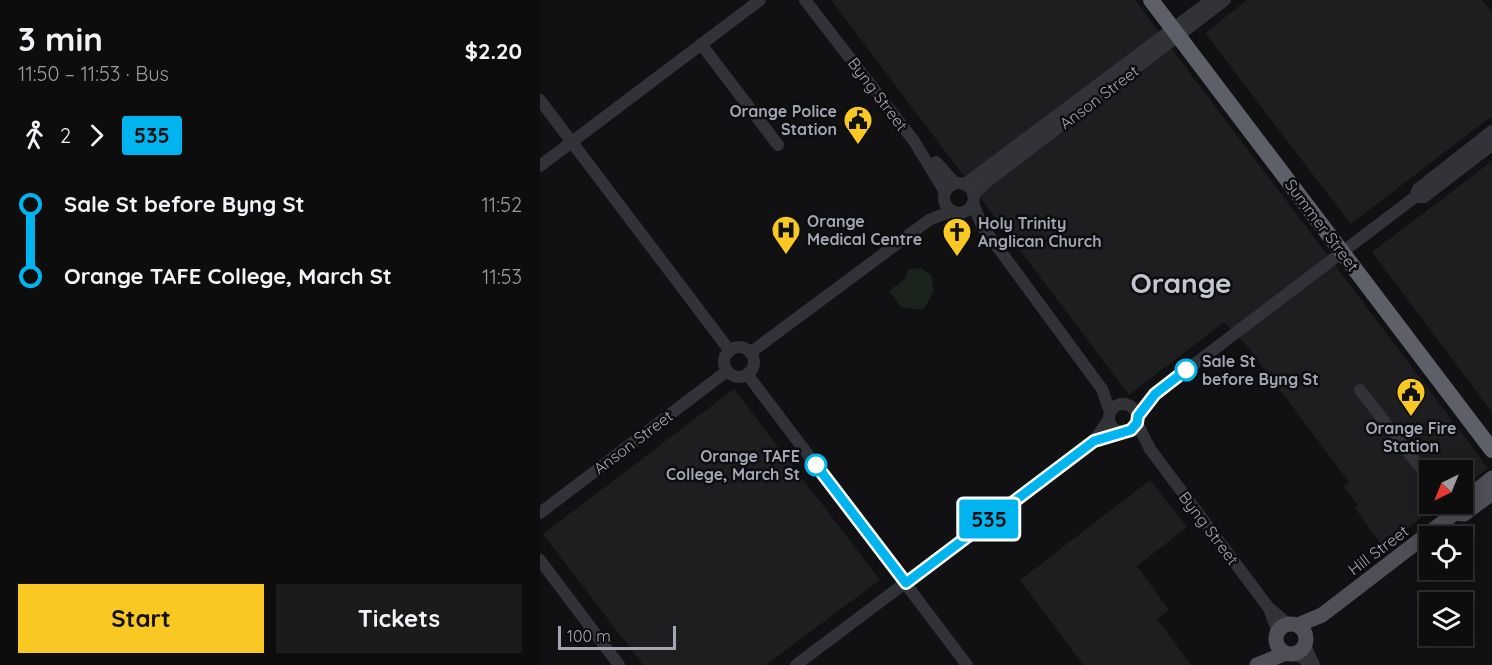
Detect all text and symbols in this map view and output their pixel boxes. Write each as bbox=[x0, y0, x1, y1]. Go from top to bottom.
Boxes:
text: 3 min bbox=[18, 18, 103, 59]
text: $2.20 bbox=[465, 37, 522, 65]
street label: Byng Street bbox=[844, 53, 912, 135]
text: 11:50 – 11:53 · Bus bbox=[18, 61, 169, 86]
street label: Anson Street bbox=[1055, 61, 1143, 133]
place label: Orange Police Station bbox=[729, 101, 837, 139]
public building icon: Orange Police Station bbox=[842, 104, 874, 146]
icon: walk bbox=[18, 119, 51, 152]
icon: forward bbox=[80, 119, 113, 152]
text: 535 bbox=[134, 122, 170, 148]
text: 2 bbox=[60, 123, 71, 148]
street label: Summer Street bbox=[1281, 175, 1363, 275]
text: Sale St before Byng St bbox=[64, 190, 305, 218]
text: 11:52 bbox=[481, 192, 522, 217]
place label: Orange Medical Centre bbox=[807, 211, 922, 249]
place label: Holy Trinity Anglican Church bbox=[978, 213, 1102, 251]
hospital icon: Orange Medical Centre bbox=[770, 214, 802, 256]
church icon: Holy Trinity Anglican Church bbox=[941, 216, 973, 258]
text: Orange TAFE College, March St bbox=[64, 262, 392, 290]
text: 11:53 bbox=[482, 264, 522, 289]
district label: Orange bbox=[1130, 265, 1232, 300]
place label: Sale St before Byng St bbox=[1202, 351, 1319, 389]
marker: Sale St before Byng St bbox=[1175, 359, 1197, 381]
public building icon: Orange Fire Station bbox=[1395, 376, 1427, 418]
street label: Anson Street bbox=[589, 406, 677, 478]
place label: Orange Fire Station bbox=[1365, 418, 1457, 456]
place label: Orange TAFE College, March St bbox=[666, 446, 800, 484]
marker: Orange TAFE College, March St bbox=[805, 454, 827, 476]
north arrow bbox=[1419, 460, 1473, 514]
map controls bbox=[1419, 460, 1473, 646]
street label: Byng Street bbox=[1175, 487, 1243, 569]
line badge: 535 bbox=[954, 500, 1024, 538]
text: 535 bbox=[971, 506, 1007, 532]
street label: Hill Street bbox=[1344, 521, 1412, 579]
button: locate bbox=[1419, 526, 1473, 580]
button: Start bbox=[18, 584, 264, 653]
button: Tickets bbox=[276, 584, 522, 653]
button: layers bbox=[1419, 592, 1473, 646]
scale bar bbox=[558, 623, 676, 650]
text: 100 m bbox=[567, 626, 611, 646]

